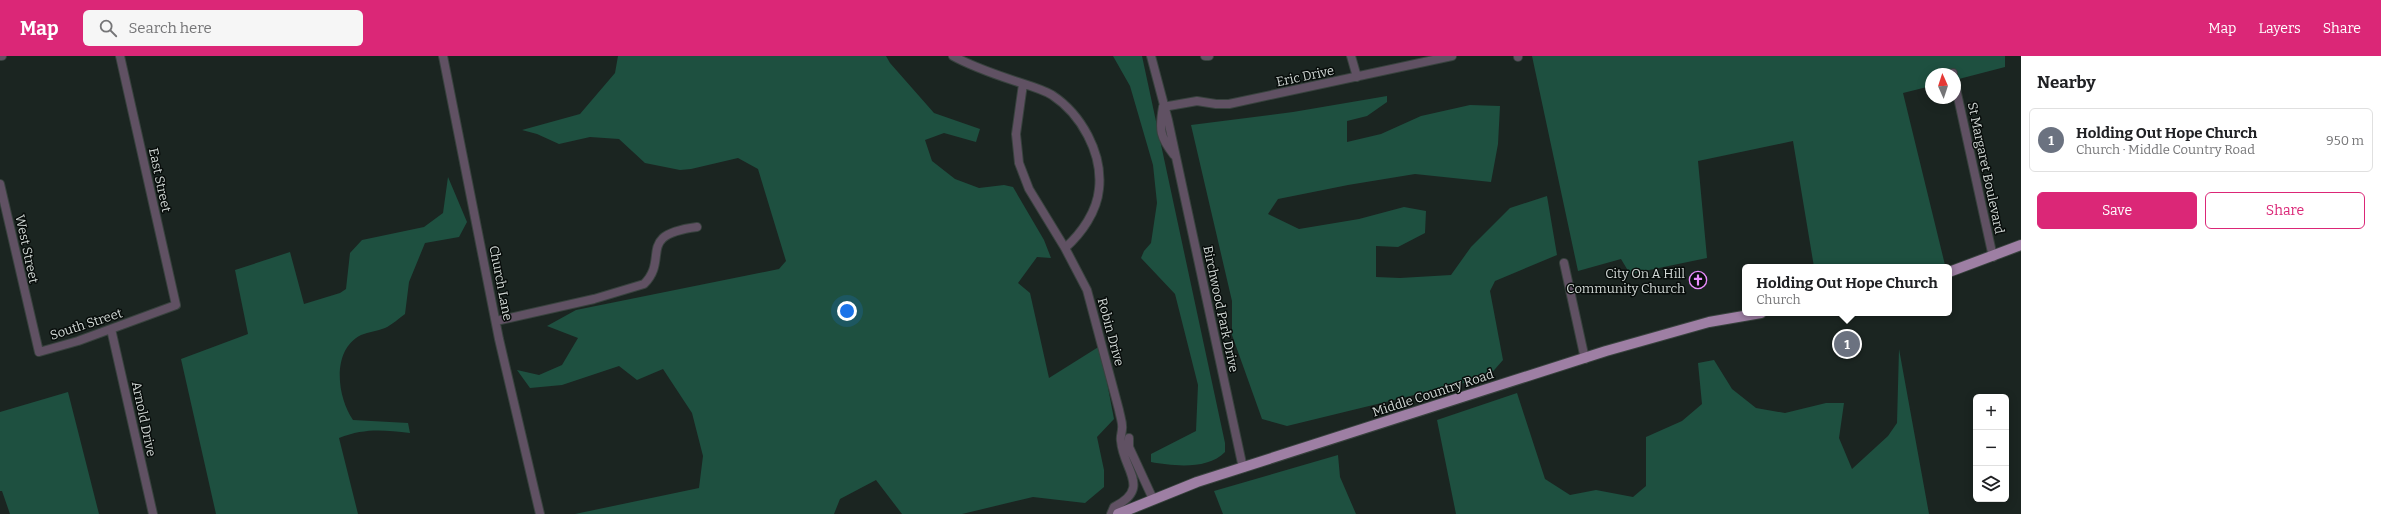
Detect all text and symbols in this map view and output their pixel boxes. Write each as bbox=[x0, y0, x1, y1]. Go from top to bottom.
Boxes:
search box bbox=[83, 10, 363, 46]
text: Map bbox=[20, 17, 59, 40]
icon: search bbox=[97, 17, 119, 39]
text: Search here bbox=[129, 19, 212, 37]
text: Map bbox=[2208, 20, 2236, 37]
text: Layers bbox=[2258, 20, 2301, 37]
text: Share bbox=[2323, 20, 2361, 37]
street label: Eric Drive bbox=[1275, 63, 1335, 89]
north arrow bbox=[1925, 68, 1961, 104]
text: Nearby bbox=[2037, 72, 2096, 93]
street label: St Margaret Boulevard bbox=[1965, 101, 2007, 235]
text: Holding Out Hope Church bbox=[2076, 124, 2257, 142]
text: 1 bbox=[2048, 133, 2054, 148]
text: 950 m bbox=[2326, 133, 2364, 148]
text: Church · Middle Country Road bbox=[2076, 142, 2255, 157]
street label: East Street bbox=[146, 147, 174, 214]
button: Save bbox=[2037, 192, 2197, 229]
button: Share bbox=[2205, 192, 2365, 229]
street label: West Street bbox=[12, 213, 42, 285]
street label: Church Lane bbox=[486, 244, 516, 322]
street label: Birchwood Park Drive bbox=[1200, 244, 1242, 374]
popup bbox=[1742, 264, 1952, 316]
place label: City On A Hill Community Church bbox=[1566, 266, 1685, 296]
church icon: City On A Hill Community Church bbox=[1688, 270, 1708, 290]
text: Holding Out Hope Church bbox=[1756, 274, 1938, 292]
text: Church bbox=[1756, 292, 1800, 307]
street label: Robin Drive bbox=[1095, 296, 1127, 368]
your location bbox=[837, 301, 857, 321]
street label: South Street bbox=[48, 305, 124, 343]
pin: 1 bbox=[1834, 329, 1860, 359]
street label: Middle Country Road bbox=[1370, 366, 1496, 420]
street label: Arnold Drive bbox=[129, 380, 159, 458]
map controls bbox=[1973, 394, 2009, 502]
button: + bbox=[1973, 394, 2009, 430]
button: − bbox=[1973, 430, 2009, 466]
button: layers bbox=[1973, 466, 2009, 502]

